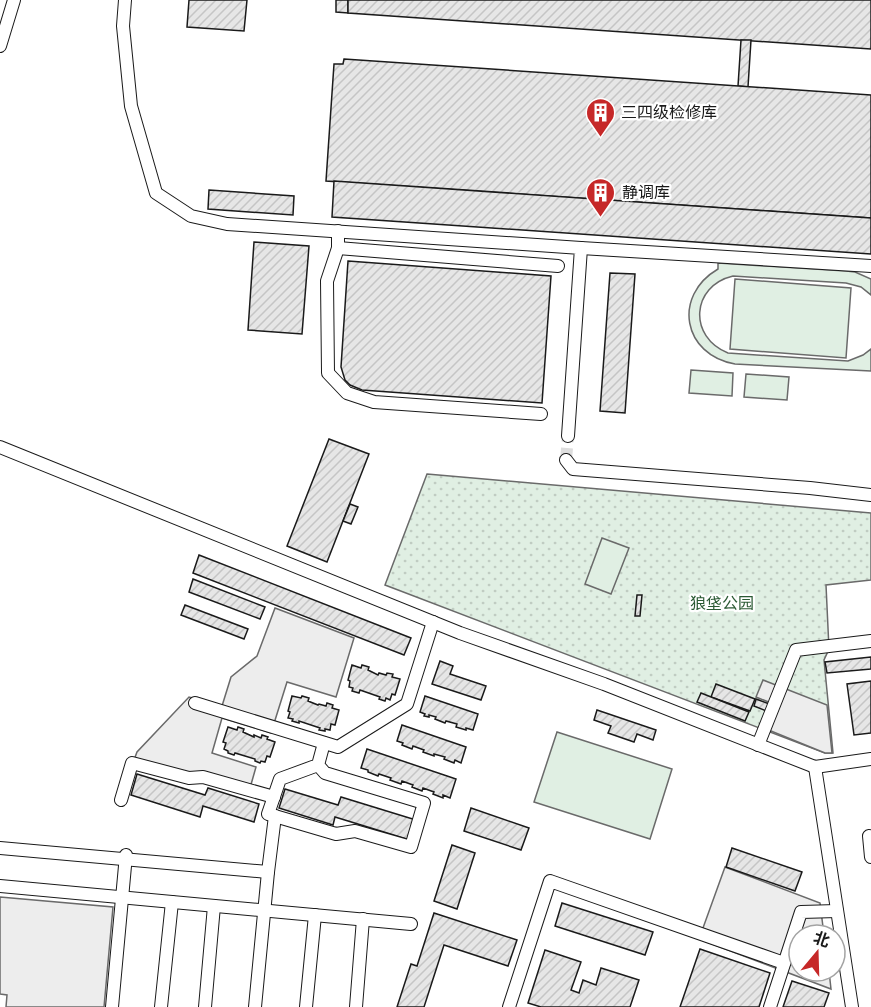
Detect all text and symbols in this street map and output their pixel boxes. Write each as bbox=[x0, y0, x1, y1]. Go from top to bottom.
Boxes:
building icon: 三四级检修库 bbox=[584, 96, 616, 138]
place label: 三四级检修库 bbox=[621, 103, 717, 122]
building icon: 静调库 bbox=[585, 176, 617, 218]
place label: 静调库 bbox=[622, 183, 670, 202]
park label: 狼垡公园 bbox=[690, 594, 754, 613]
north arrow bbox=[787, 923, 847, 983]
text: 北 bbox=[811, 928, 832, 951]

